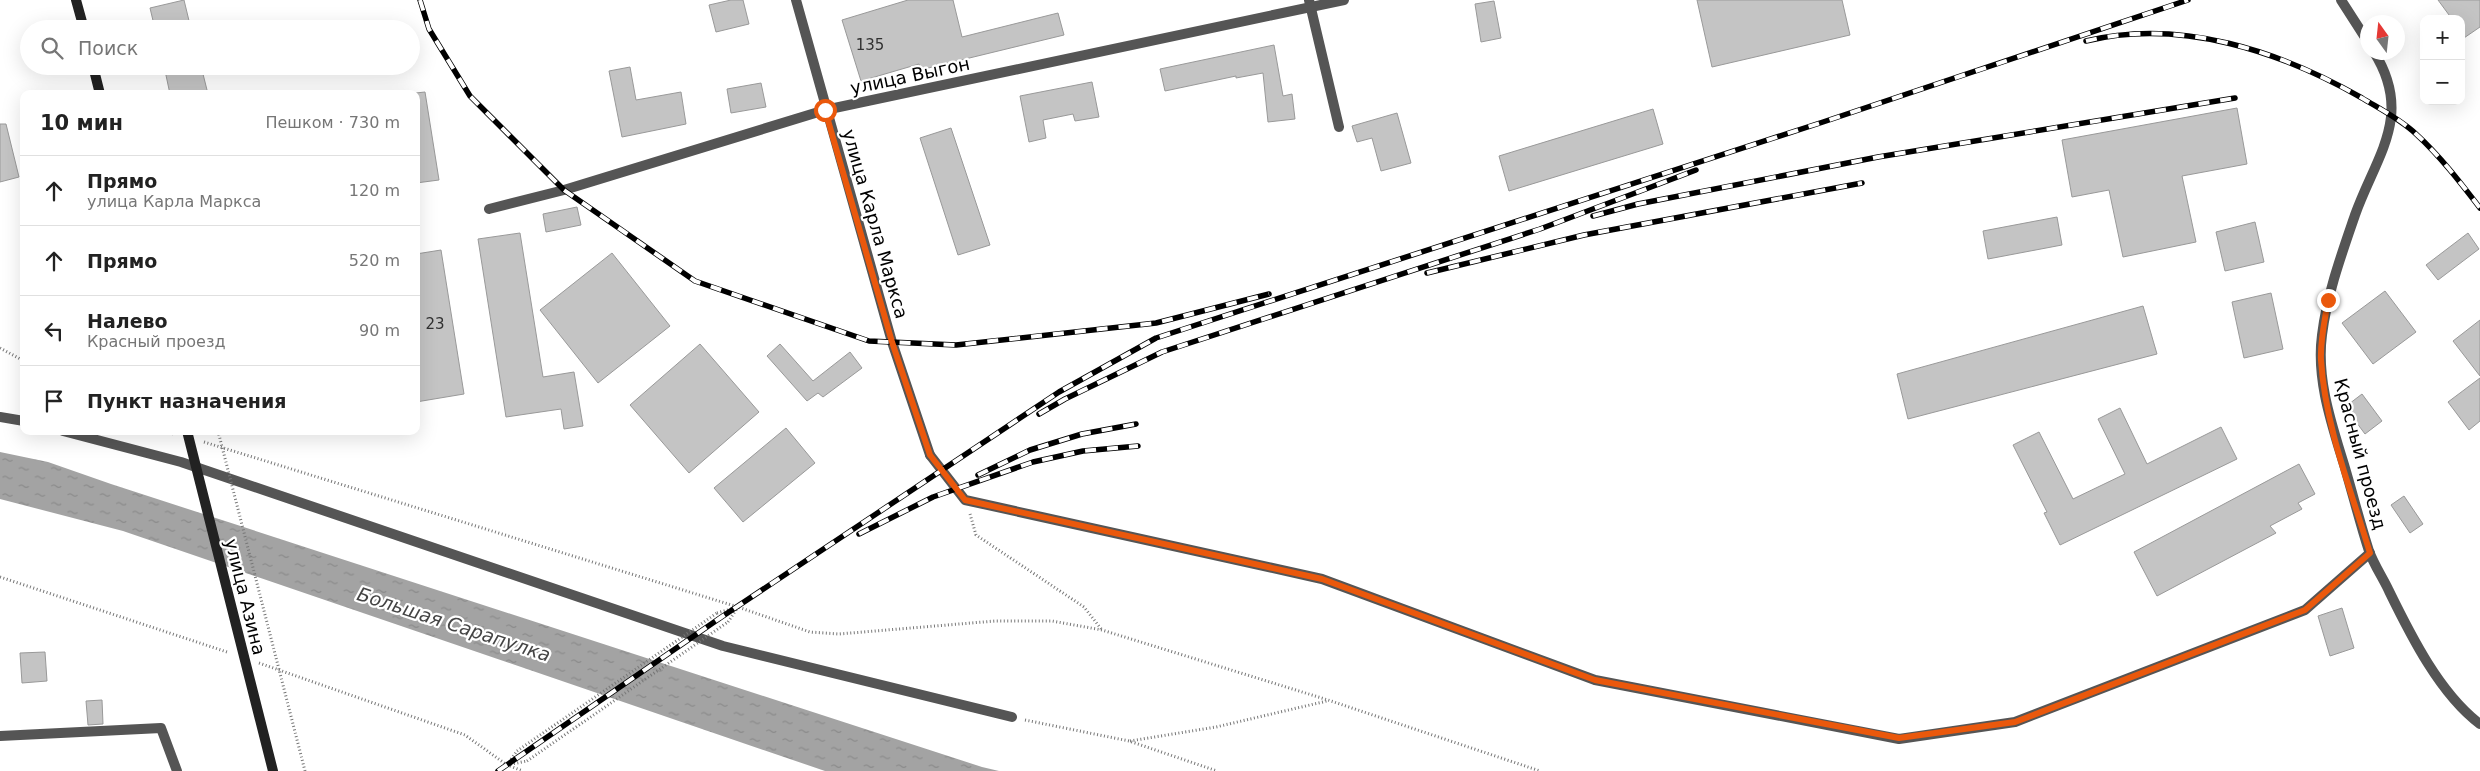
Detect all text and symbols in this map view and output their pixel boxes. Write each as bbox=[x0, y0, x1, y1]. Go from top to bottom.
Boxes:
north arrow bbox=[2360, 15, 2405, 60]
map controls bbox=[2420, 15, 2465, 105]
button: + bbox=[2420, 15, 2465, 60]
search box bbox=[20, 20, 420, 75]
icon: search bbox=[38, 34, 66, 62]
house number: 135 bbox=[856, 36, 884, 54]
text: Поиск bbox=[78, 37, 138, 59]
street label: улица Выгон bbox=[848, 53, 972, 98]
button: − bbox=[2420, 60, 2465, 105]
route start bbox=[814, 99, 837, 122]
text: 10 мин bbox=[40, 111, 123, 135]
text: Пешком · 730 m bbox=[265, 113, 400, 132]
street label: улица Карла Маркса bbox=[838, 127, 913, 321]
text: Прямо bbox=[87, 170, 157, 192]
icon: ahead bbox=[40, 177, 68, 205]
text: 120 m bbox=[349, 181, 400, 200]
text: улица Карла Маркса bbox=[87, 192, 261, 211]
icon: ahead bbox=[40, 247, 68, 275]
text: Прямо bbox=[87, 250, 157, 272]
text: 520 m bbox=[349, 251, 400, 270]
route end bbox=[2317, 289, 2340, 312]
text: Налево bbox=[87, 310, 168, 332]
house number: 23 bbox=[425, 315, 445, 333]
icon: left bbox=[40, 317, 68, 345]
text: 90 m bbox=[359, 321, 400, 340]
text: Красный проезд bbox=[87, 332, 226, 351]
street label: Красный проезд bbox=[2330, 376, 2391, 532]
icon: arrive bbox=[40, 387, 68, 415]
text: Пункт назначения bbox=[87, 390, 286, 412]
street label: улица Азина bbox=[221, 536, 270, 657]
water label: Большая Сарапулка bbox=[355, 582, 553, 666]

